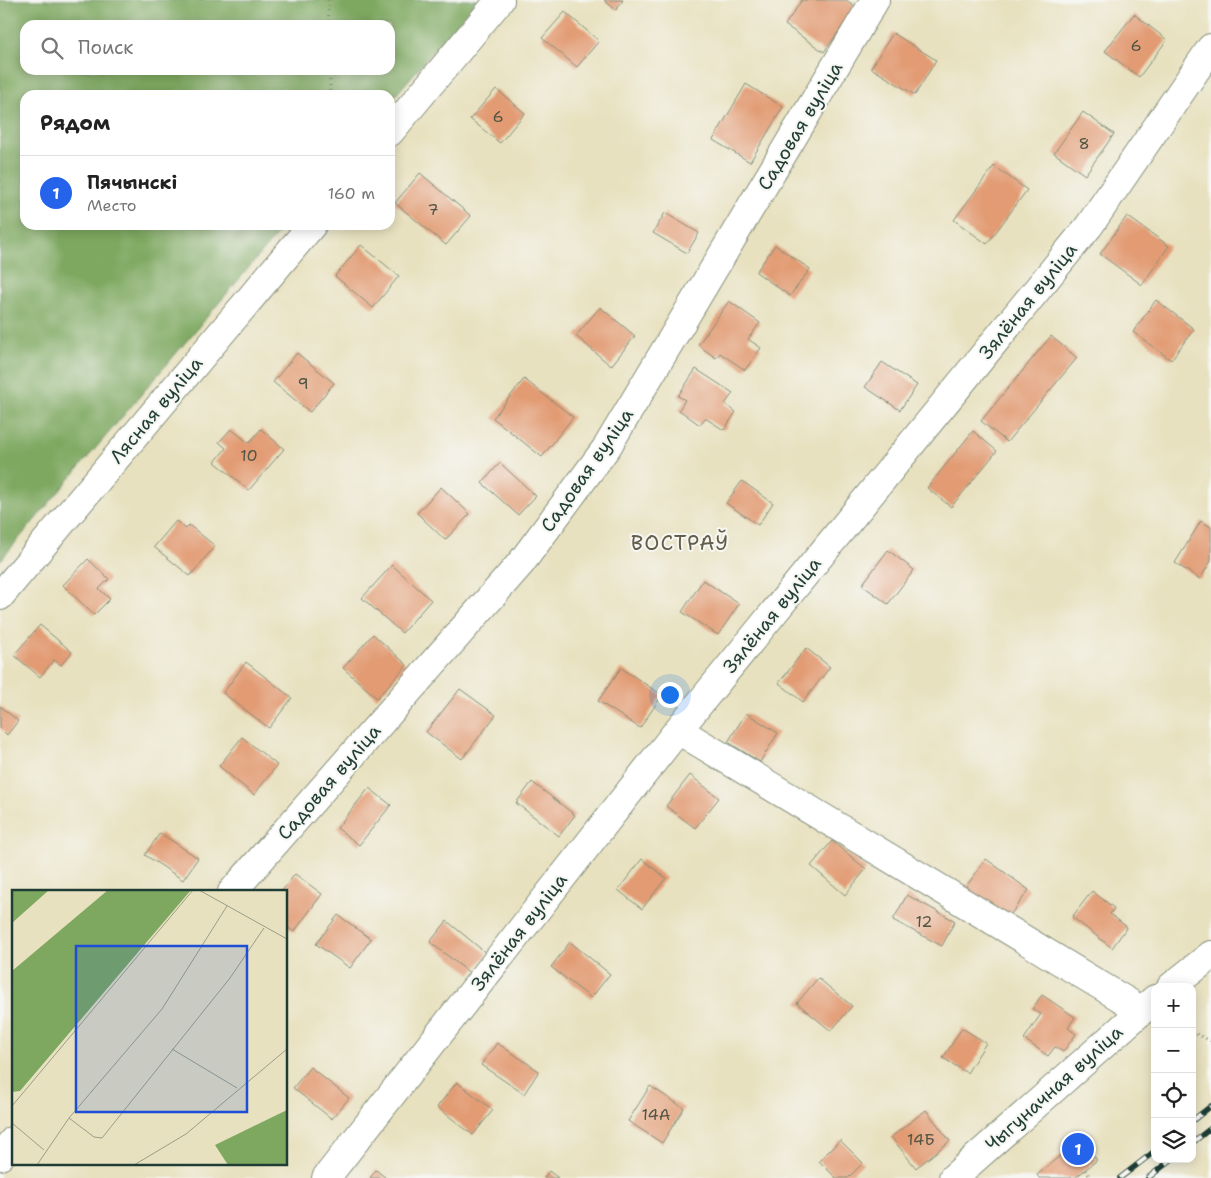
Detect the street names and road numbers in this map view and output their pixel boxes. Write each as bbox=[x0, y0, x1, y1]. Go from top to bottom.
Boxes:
street label: Садовая вуліца bbox=[752, 57, 848, 195]
street label: Зялёная вуліца bbox=[973, 237, 1083, 364]
street label: Лясная вуліца bbox=[104, 351, 208, 469]
street label: Садовая вуліца bbox=[535, 403, 639, 537]
street label: Зялёная вуліца bbox=[717, 551, 827, 678]
street label: Садовая вуліца bbox=[272, 719, 386, 845]
street label: Зялёная вуліца bbox=[465, 868, 573, 996]
street label: Чыгуначная вуліца bbox=[980, 1019, 1128, 1157]

